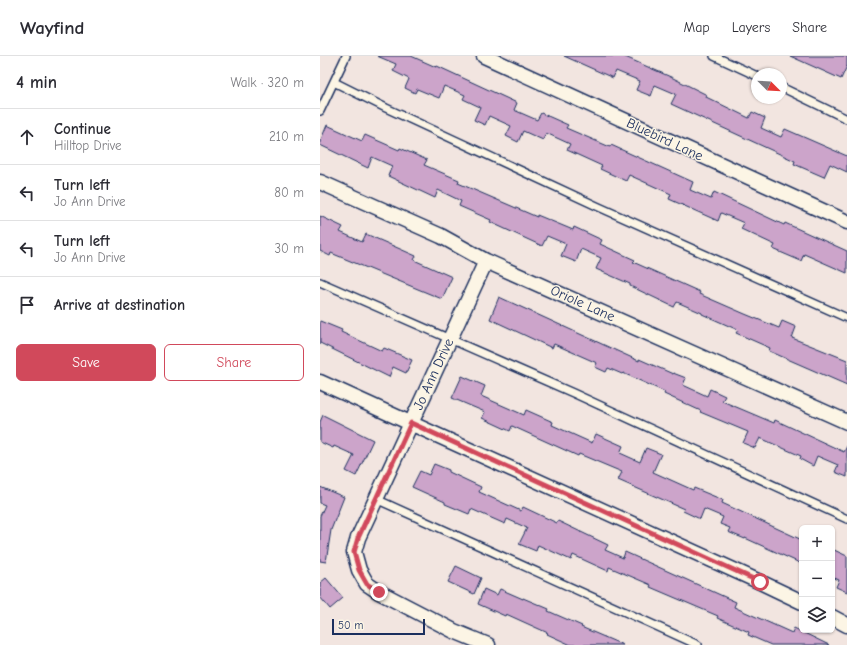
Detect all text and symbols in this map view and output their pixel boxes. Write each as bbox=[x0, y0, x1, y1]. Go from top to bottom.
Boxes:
text: Wayfind bbox=[20, 17, 84, 39]
text: Map bbox=[683, 19, 710, 36]
text: Layers bbox=[732, 19, 770, 36]
text: Share bbox=[792, 19, 827, 36]
north arrow bbox=[751, 68, 787, 104]
text: 4 min bbox=[16, 73, 57, 92]
text: Walk · 320 m bbox=[230, 75, 304, 90]
street label: Bluebird Lane bbox=[624, 114, 706, 165]
text: Continue bbox=[54, 120, 111, 138]
icon: ahead bbox=[16, 126, 38, 148]
text: 210 m bbox=[269, 129, 304, 144]
text: Hilltop Drive bbox=[54, 138, 121, 153]
text: Turn left bbox=[54, 176, 110, 194]
icon: left bbox=[16, 182, 38, 204]
text: 80 m bbox=[274, 185, 304, 200]
text: Jo Ann Drive bbox=[54, 194, 125, 209]
text: Turn left bbox=[54, 232, 110, 250]
icon: left bbox=[16, 238, 38, 260]
text: 30 m bbox=[274, 241, 304, 256]
text: Jo Ann Drive bbox=[54, 250, 125, 265]
street label: Oriole Lane bbox=[548, 282, 618, 325]
icon: arrive bbox=[16, 294, 38, 316]
text: Arrive at destination bbox=[54, 296, 185, 314]
street label: Jo Ann Drive bbox=[409, 336, 457, 413]
button: Save bbox=[16, 344, 156, 381]
button: Share bbox=[164, 344, 304, 381]
map controls bbox=[799, 525, 835, 633]
button: + bbox=[799, 525, 835, 561]
button: − bbox=[799, 561, 835, 597]
route start bbox=[751, 573, 769, 591]
route end bbox=[370, 583, 388, 601]
button: layers bbox=[799, 597, 835, 633]
scale bar bbox=[332, 617, 425, 636]
text: 50 m bbox=[338, 619, 363, 632]

